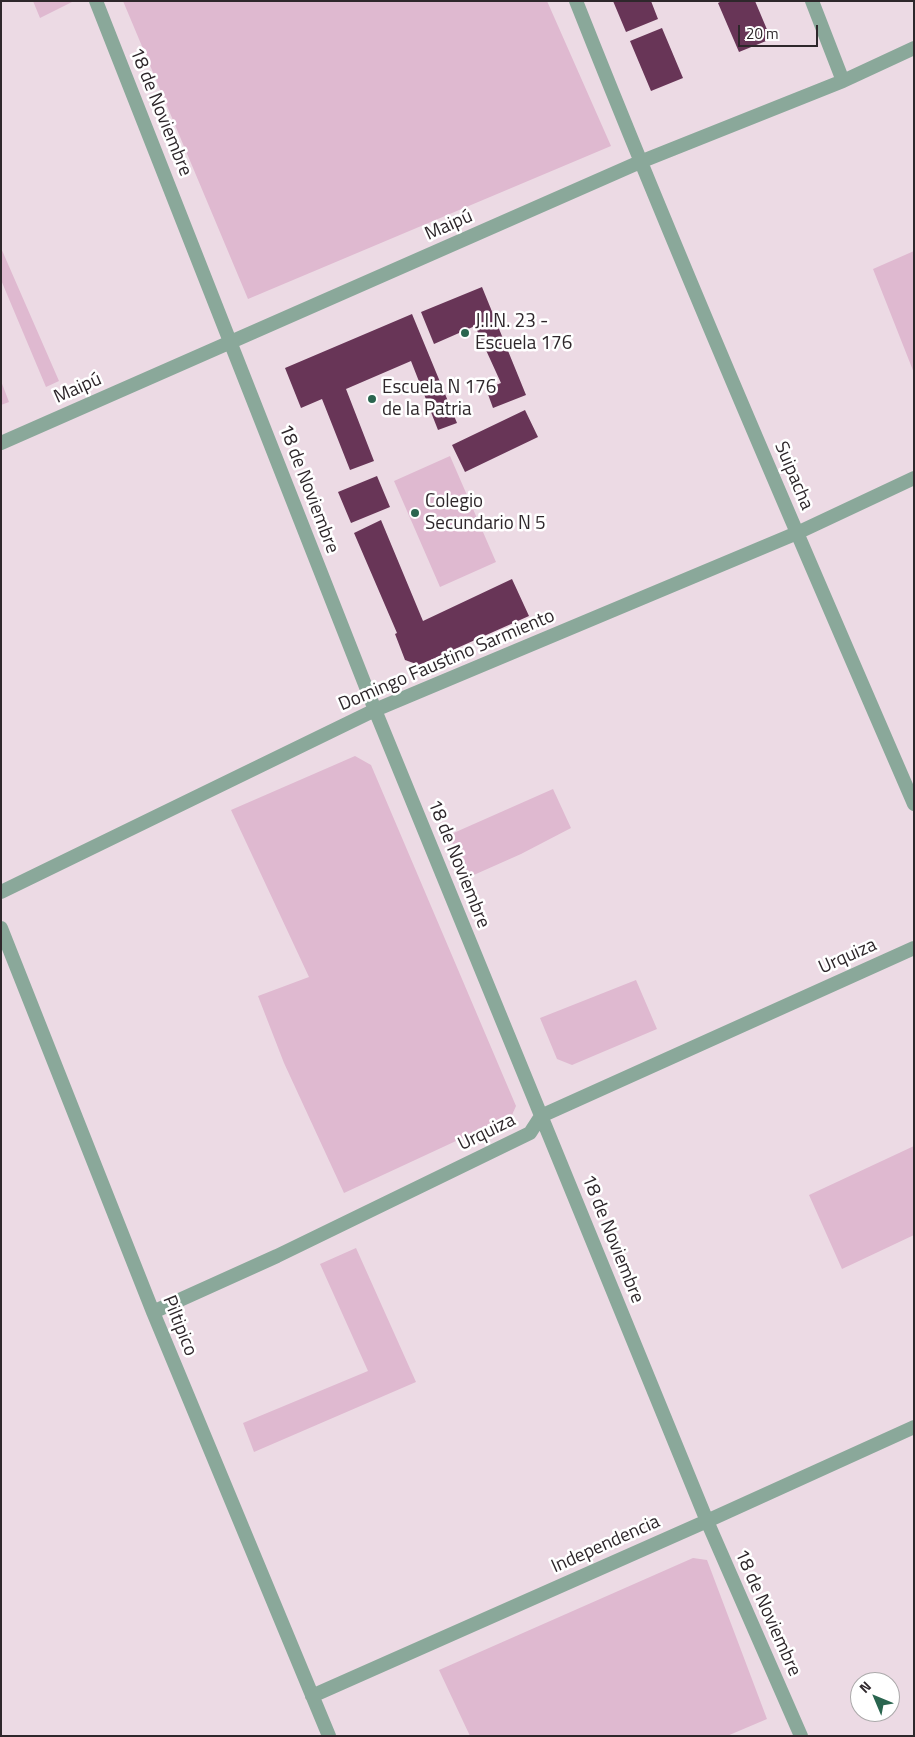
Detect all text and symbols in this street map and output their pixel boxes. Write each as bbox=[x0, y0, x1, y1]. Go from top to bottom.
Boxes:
scale bar bbox=[740, 15, 820, 47]
text: 20 m bbox=[746, 22, 779, 45]
street label: 18 de Noviembre bbox=[124, 44, 196, 180]
street label: Maipú bbox=[422, 205, 476, 247]
place label: J.I.N. 23 - Escuela 176 bbox=[475, 311, 572, 355]
marker: J.I.N. 23 - Escuela 176 bbox=[459, 327, 471, 339]
street label: Maipú bbox=[51, 368, 105, 410]
place label: Escuela N 176 de la Patria bbox=[382, 377, 496, 421]
marker: Escuela N 176 de la Patria bbox=[366, 393, 378, 405]
street label: 18 de Noviembre bbox=[273, 421, 343, 557]
street label: Suipacha bbox=[768, 438, 818, 514]
place label: Colegio Secundario N 5 bbox=[425, 491, 546, 535]
marker: Colegio Secundario N 5 bbox=[409, 507, 421, 519]
street label: Domingo Faustino Sarmiento bbox=[336, 605, 558, 717]
street label: 18 de Noviembre bbox=[422, 796, 494, 932]
street label: Urquiza bbox=[816, 934, 880, 980]
street label: Urquiza bbox=[455, 1109, 519, 1157]
street label: 18 de Noviembre bbox=[576, 1171, 648, 1307]
street label: Piltipico bbox=[157, 1293, 201, 1359]
street label: Independencia bbox=[548, 1511, 664, 1579]
street label: 18 de Noviembre bbox=[729, 1546, 805, 1680]
north arrow bbox=[850, 1672, 900, 1722]
text: N bbox=[854, 1676, 876, 1698]

